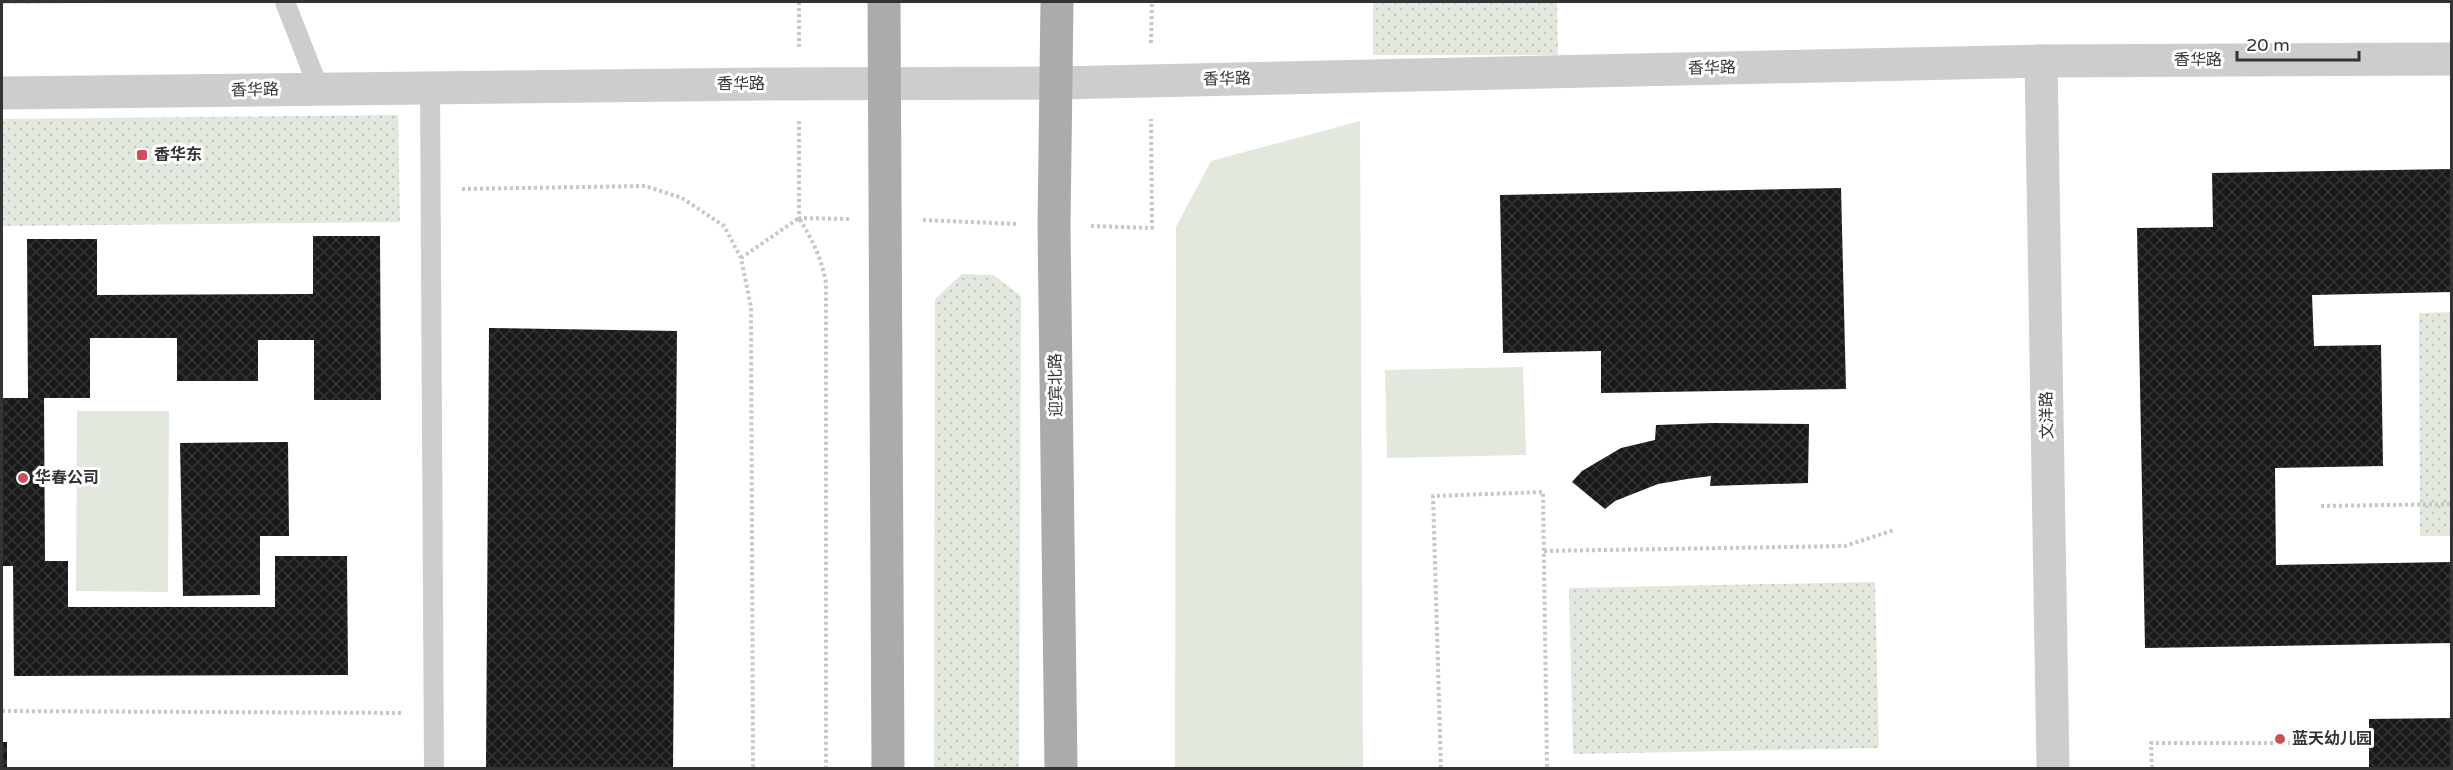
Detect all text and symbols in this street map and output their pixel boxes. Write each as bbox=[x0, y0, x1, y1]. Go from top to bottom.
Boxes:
scale bar bbox=[2237, 24, 2358, 62]
text: 20 m bbox=[2246, 34, 2290, 56]
street label: 香华路 bbox=[2174, 50, 2222, 70]
street label: 香华路 bbox=[1688, 58, 1736, 78]
street label: 香华路 bbox=[1203, 69, 1251, 89]
street label: 香华路 bbox=[717, 74, 765, 94]
street label: 香华路 bbox=[231, 80, 279, 100]
place label: 香华东 bbox=[154, 145, 202, 165]
marker: 香华东 bbox=[135, 148, 149, 162]
street label: 迎宾北路 bbox=[1045, 353, 1067, 417]
street label: 文洋路 bbox=[2037, 391, 2057, 439]
place label: 华春公司 bbox=[35, 468, 99, 488]
marker: 华春公司 bbox=[16, 471, 30, 485]
place label: 蓝天幼儿园 bbox=[2292, 729, 2372, 749]
marker: 蓝天幼儿园 bbox=[2273, 732, 2287, 746]

